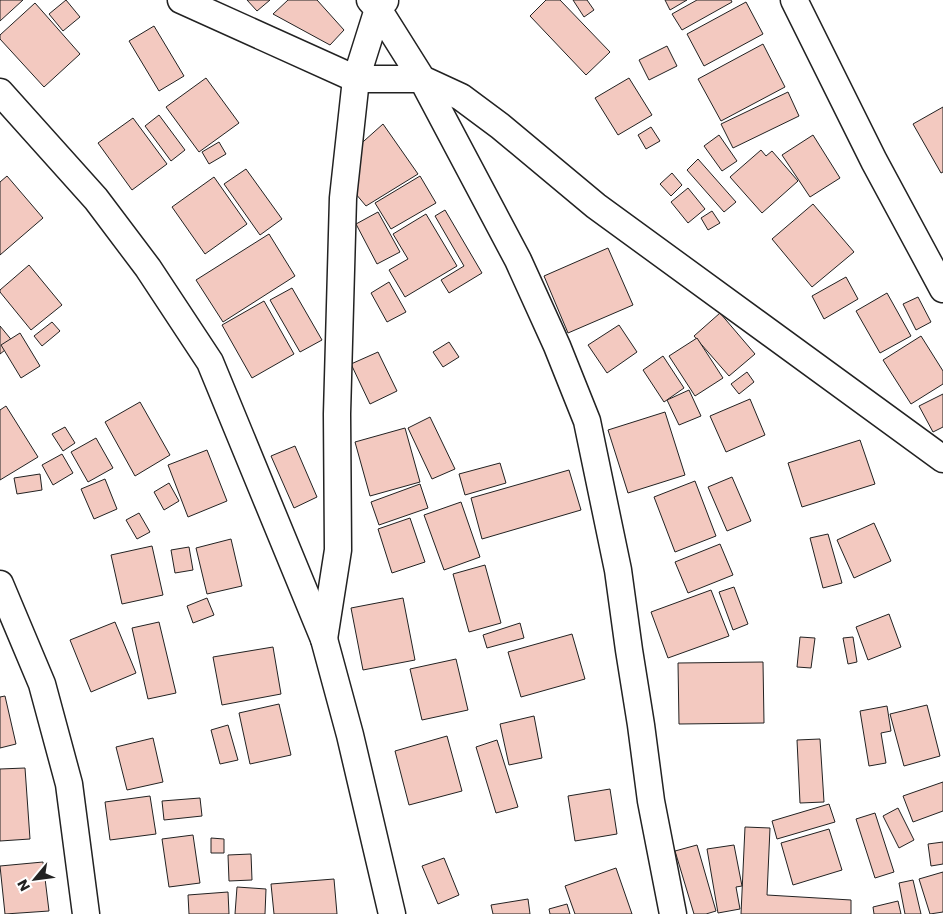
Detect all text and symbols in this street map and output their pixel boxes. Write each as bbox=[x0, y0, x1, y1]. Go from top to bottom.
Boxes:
north arrow bbox=[10, 854, 60, 904]
text: N bbox=[12, 876, 35, 895]

